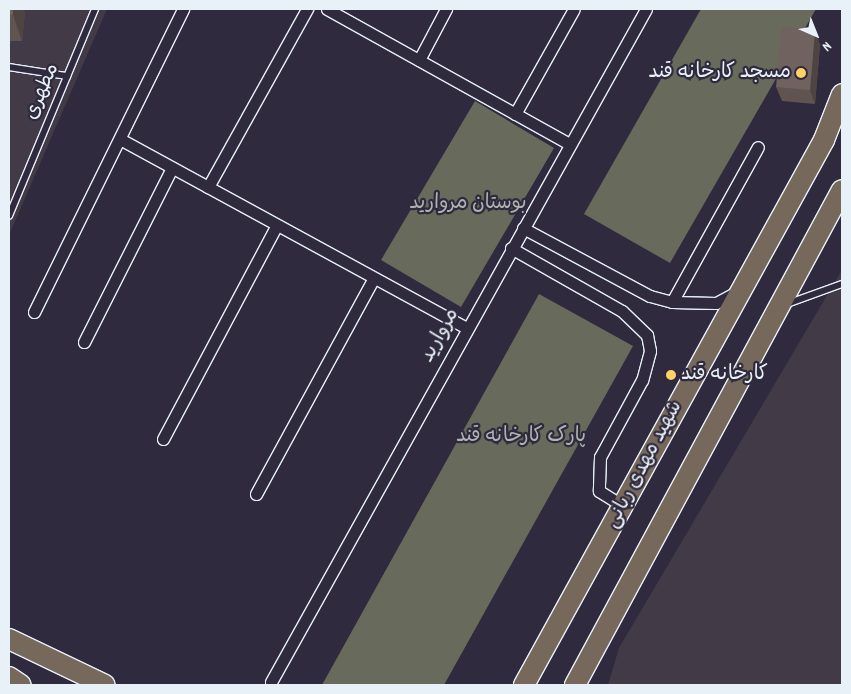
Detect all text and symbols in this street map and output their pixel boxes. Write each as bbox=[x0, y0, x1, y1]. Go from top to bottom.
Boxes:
north arrow bbox=[791, 10, 841, 60]
text: N bbox=[817, 36, 836, 55]
street label: مطهری bbox=[20, 60, 66, 124]
place label: مسجد کارخانه قند bbox=[648, 61, 791, 85]
marker: مسجد کارخانه قند bbox=[795, 67, 807, 79]
park label: بوستان مروارید bbox=[409, 192, 527, 216]
street label: مروارید bbox=[416, 305, 466, 367]
place label: کارخانه قند bbox=[681, 363, 768, 387]
marker: کارخانه قند bbox=[665, 369, 677, 381]
street label: شهید مهدی ربانی bbox=[601, 397, 689, 533]
park label: پارک کارخانه قند bbox=[456, 425, 586, 449]

